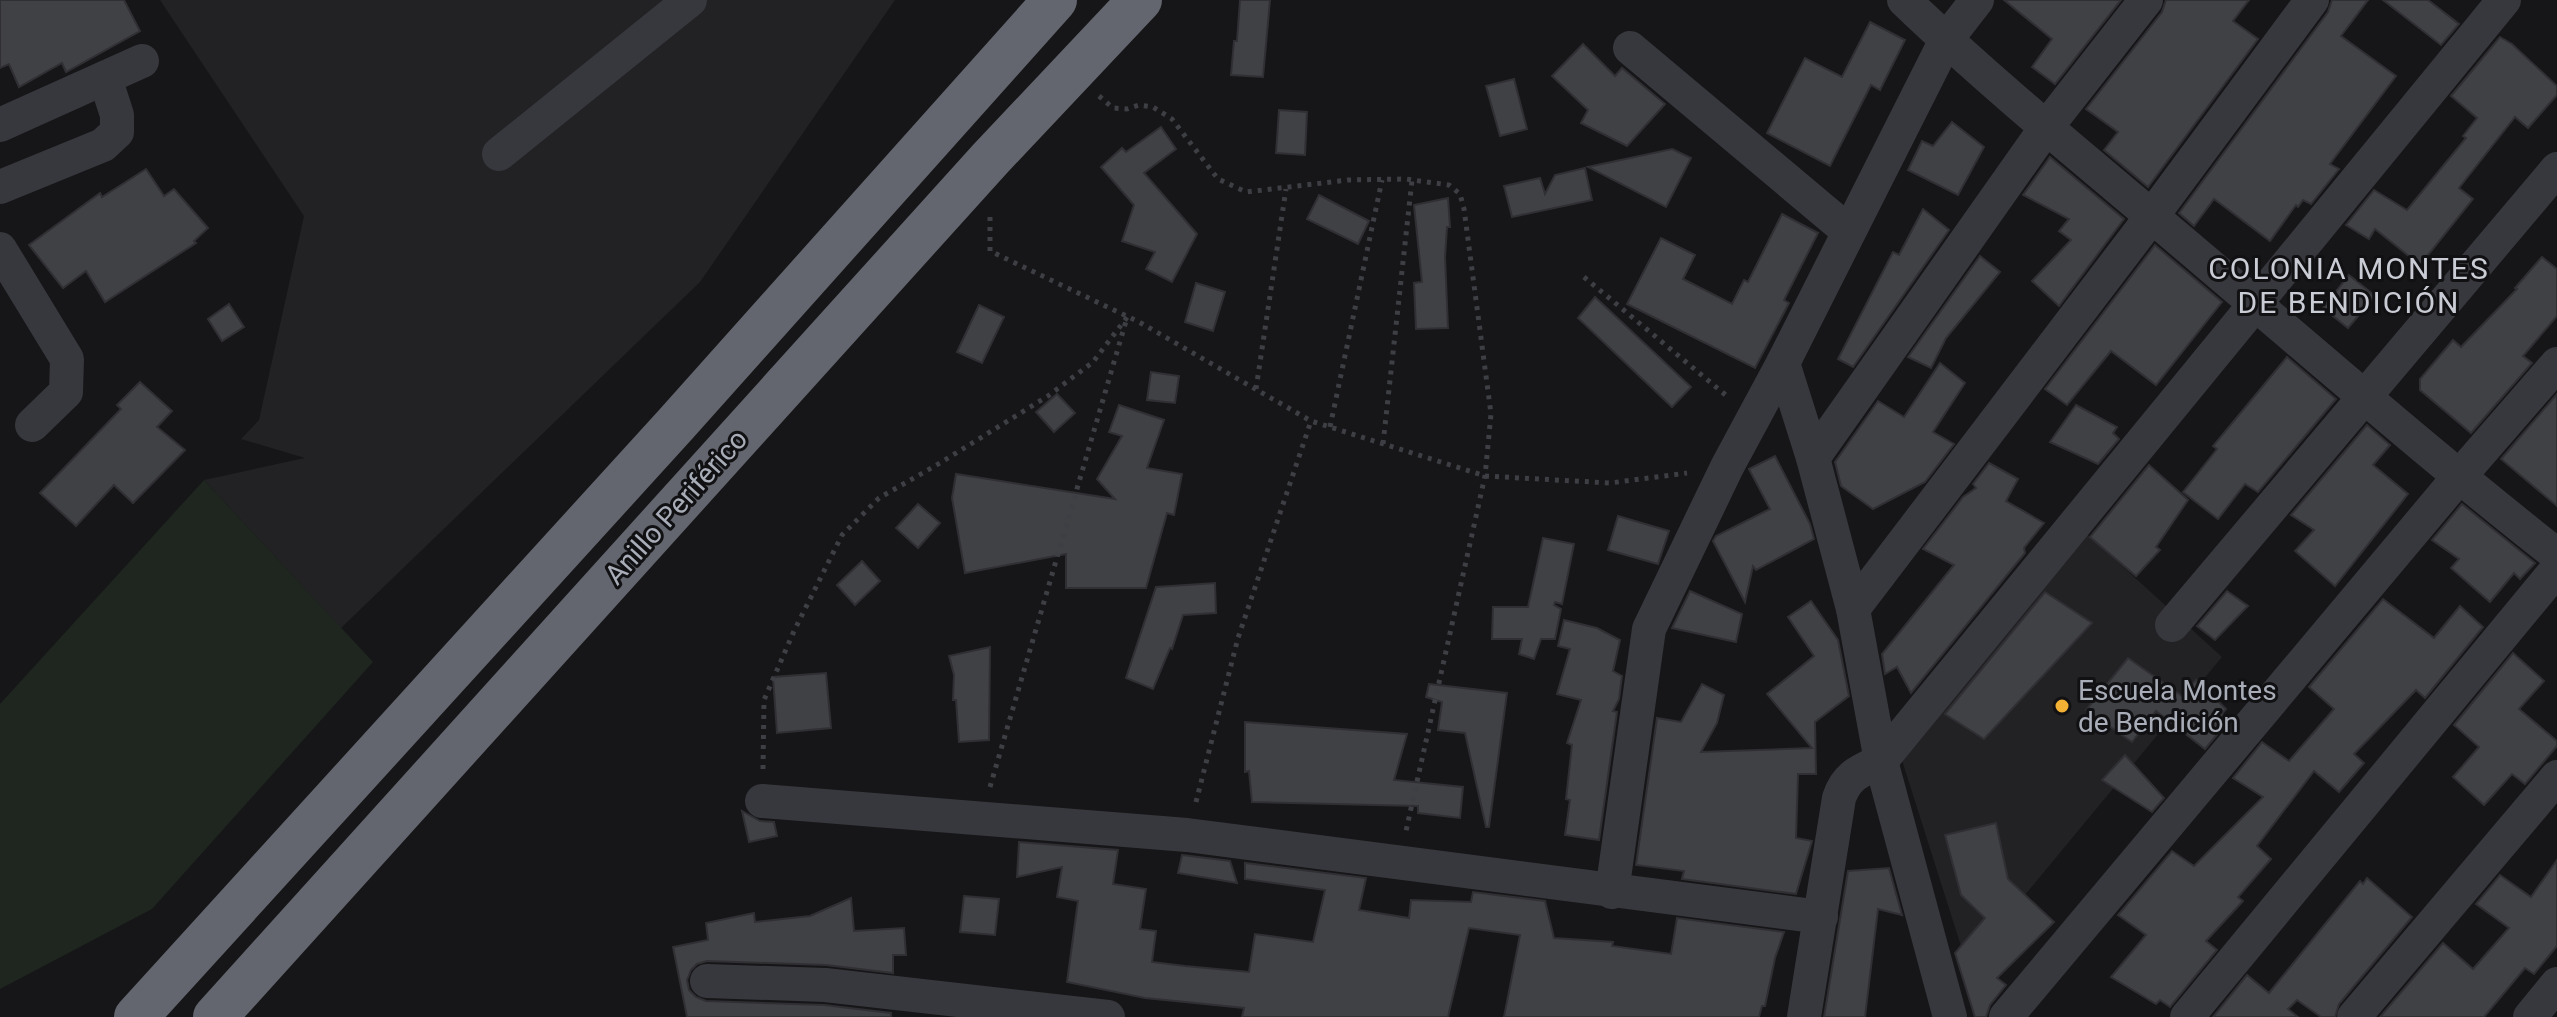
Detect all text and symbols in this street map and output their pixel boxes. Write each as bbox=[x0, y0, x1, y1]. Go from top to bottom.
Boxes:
district label: COLONIA MONTES DE BENDICIÓN bbox=[2208, 251, 2490, 320]
street label: Anillo Periférico bbox=[598, 423, 754, 591]
place label: Escuela Montes de Bendición bbox=[2078, 674, 2277, 739]
marker: Escuela Montes de Bendición bbox=[2053, 697, 2071, 715]

